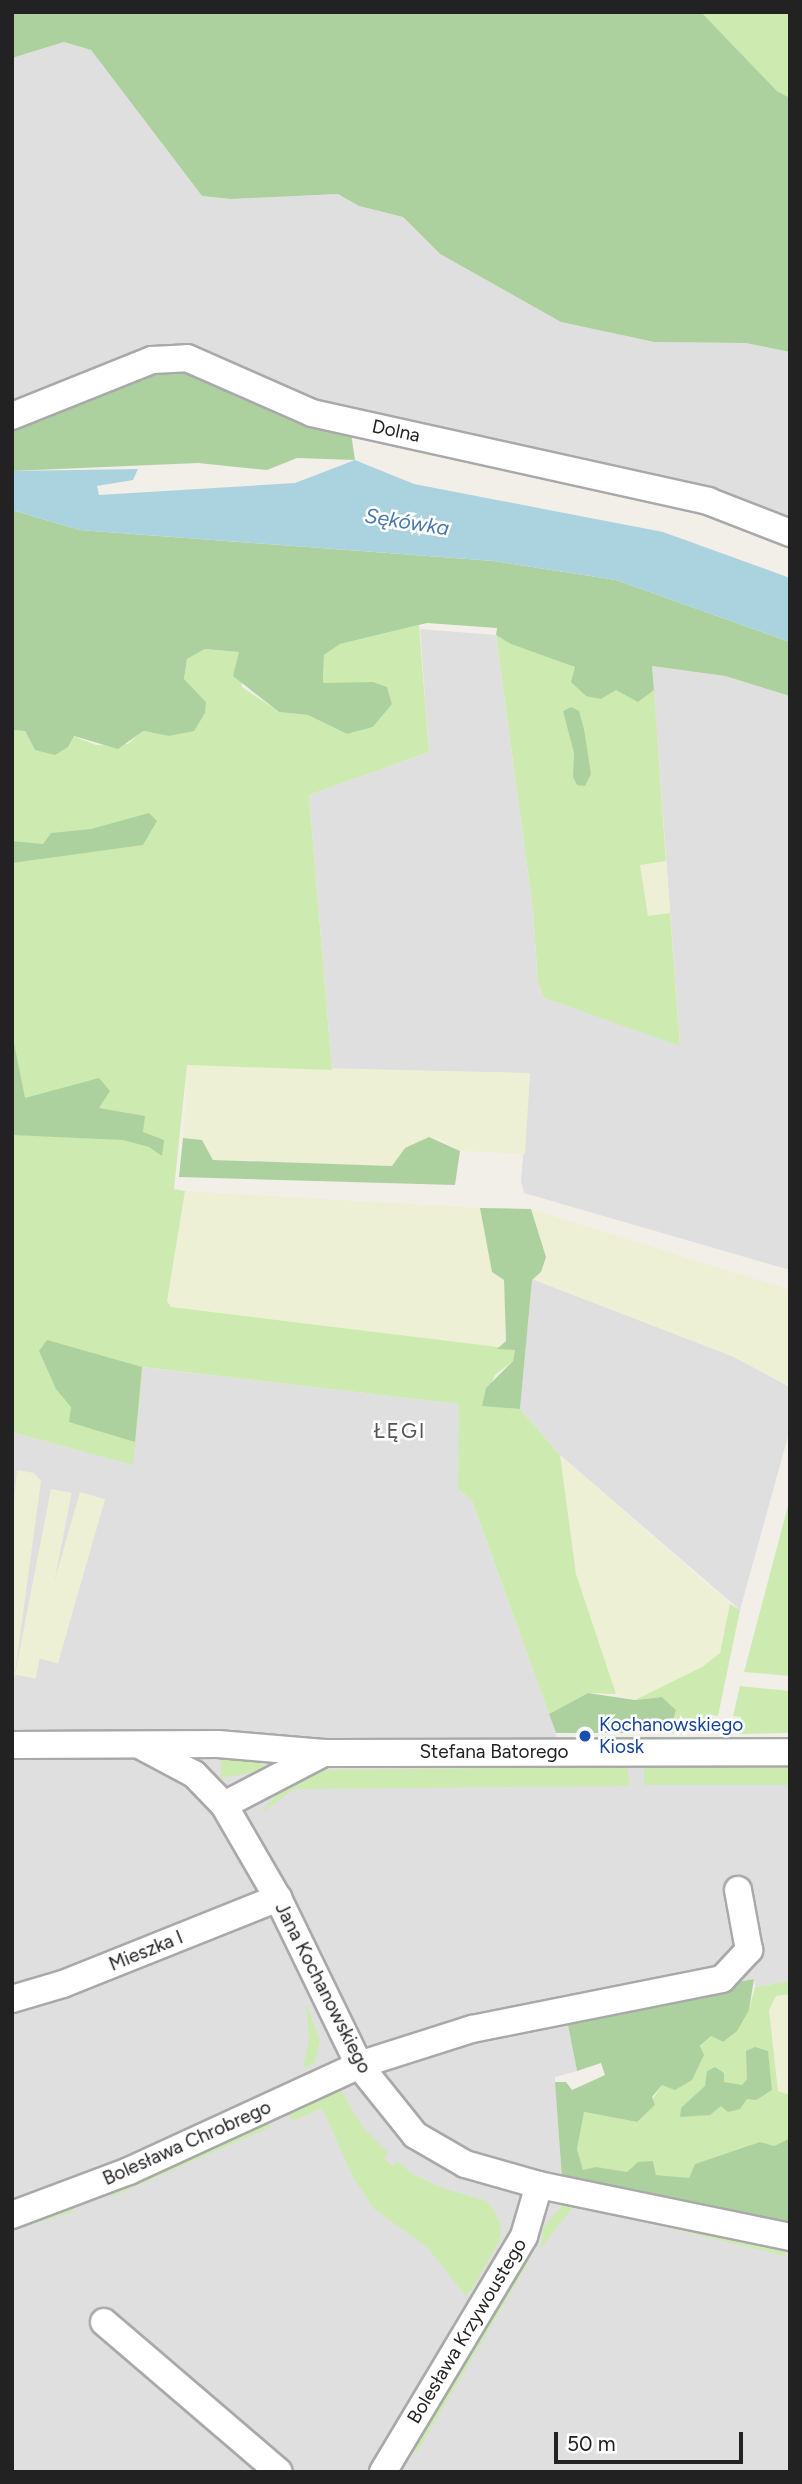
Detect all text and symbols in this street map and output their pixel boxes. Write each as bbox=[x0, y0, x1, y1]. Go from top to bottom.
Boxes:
street label: Dolna bbox=[370, 415, 422, 447]
water label: Sękówka bbox=[363, 503, 451, 541]
district label: ŁĘGI bbox=[374, 1418, 426, 1444]
place label: Kochanowskiego Kiosk bbox=[599, 1714, 743, 1758]
marker: Kochanowskiego Kiosk bbox=[577, 1728, 593, 1744]
street label: Stefana Batorego bbox=[419, 1741, 569, 1763]
street label: Jana Kochanowskiego bbox=[270, 1899, 376, 2077]
street label: Mieszka I bbox=[106, 1926, 186, 1976]
street label: Bolesława Chrobrego bbox=[99, 2096, 275, 2190]
street label: Bolesława Krzywoustego bbox=[403, 2234, 531, 2428]
scale bar bbox=[557, 2418, 746, 2462]
text: 50 m bbox=[567, 2431, 616, 2456]

